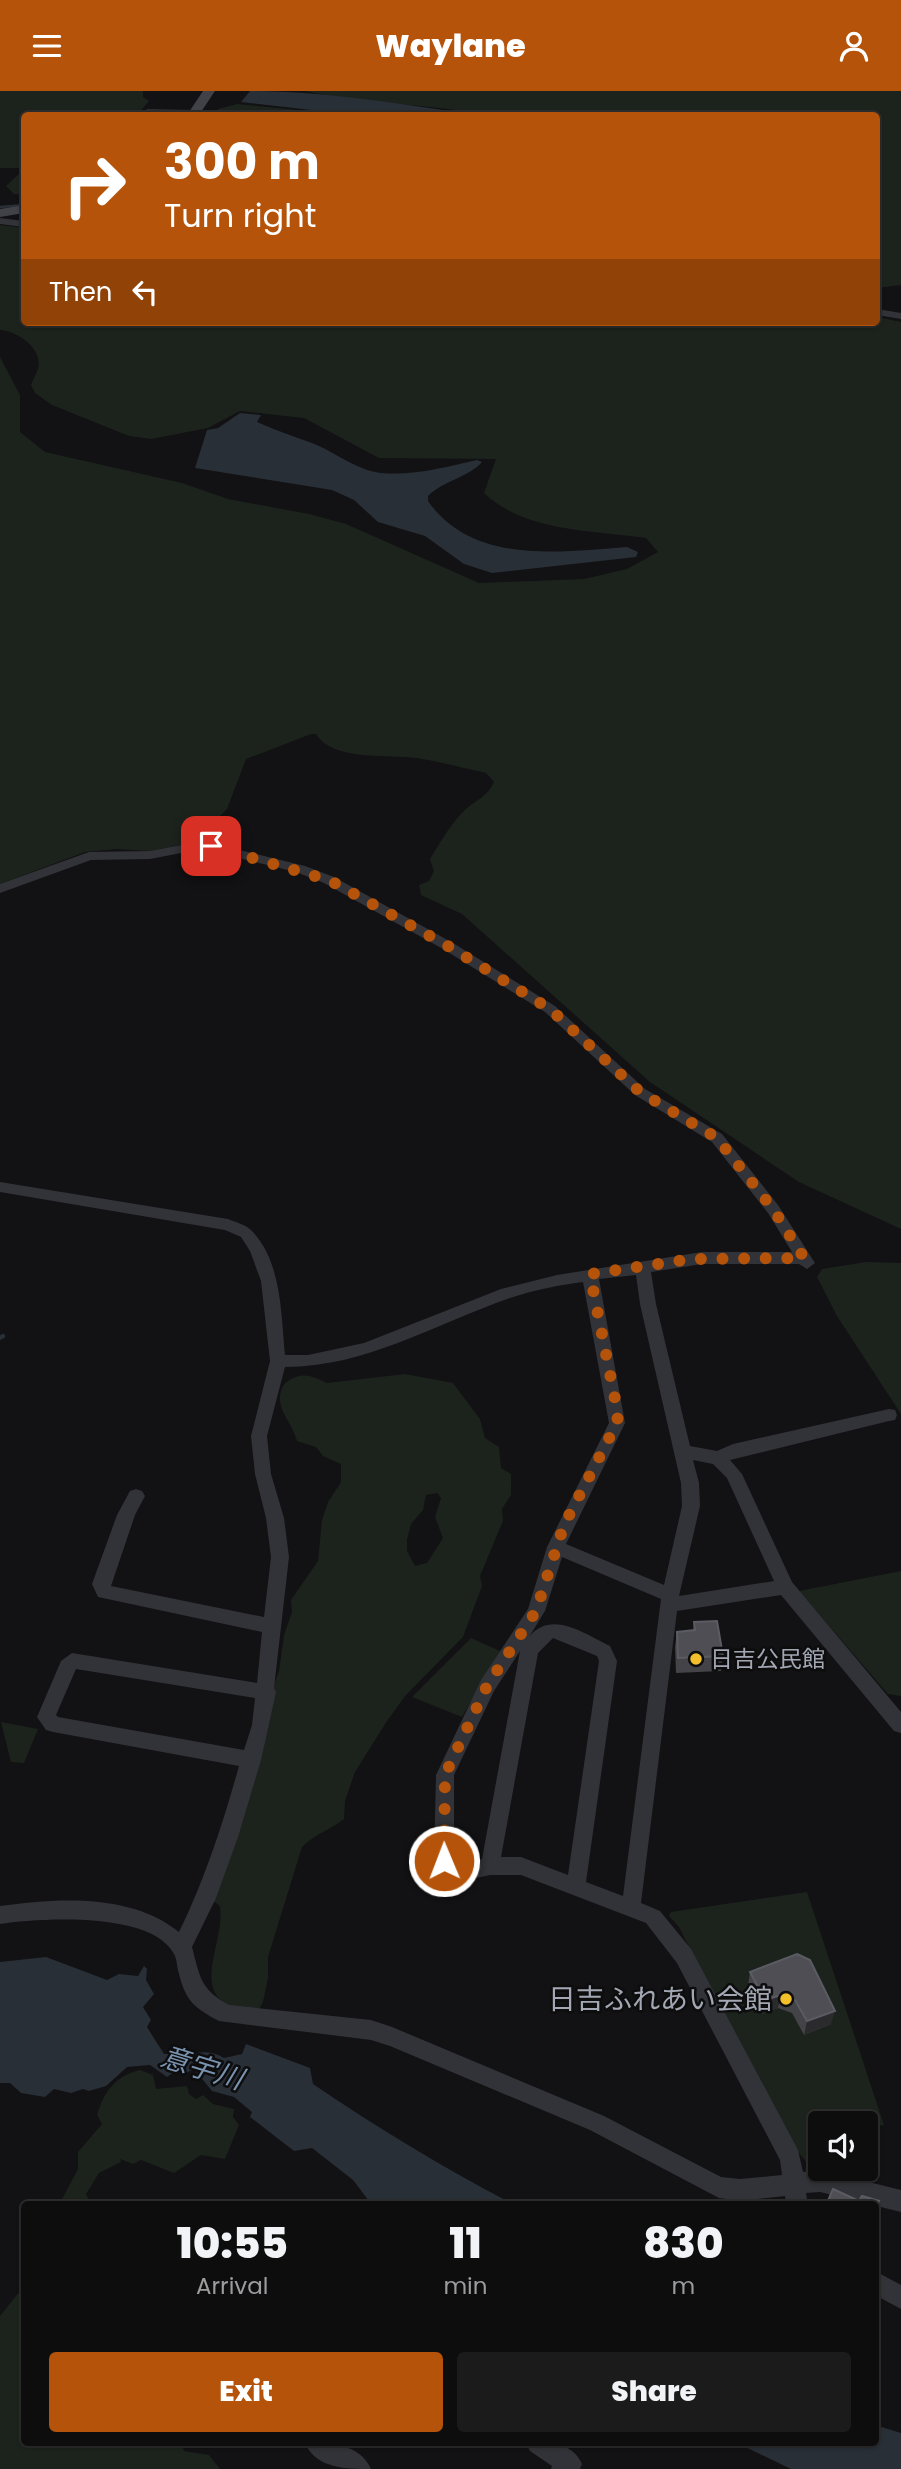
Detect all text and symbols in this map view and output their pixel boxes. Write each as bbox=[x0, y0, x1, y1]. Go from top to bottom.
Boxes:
text: Waylane bbox=[375, 23, 526, 68]
icon: menu bbox=[28, 27, 66, 65]
icon: person bbox=[835, 27, 873, 65]
text: 300 m bbox=[164, 128, 320, 196]
icon: right bbox=[49, 140, 140, 231]
text: Turn right bbox=[164, 193, 316, 238]
icon: left bbox=[126, 273, 164, 311]
text: Then bbox=[49, 274, 112, 310]
pin bbox=[181, 816, 241, 876]
icon: arrive bbox=[192, 827, 230, 865]
place label: 日吉公民館 bbox=[710, 1643, 825, 1675]
marker: 日吉公民館 bbox=[688, 1651, 704, 1667]
position arrow bbox=[407, 1824, 481, 1898]
place label: 日吉ふれあい会館 bbox=[548, 1980, 772, 2019]
marker: 日吉ふれあい会館 bbox=[778, 1991, 794, 2007]
water label: 意宇川 bbox=[156, 2037, 251, 2100]
map controls bbox=[808, 2111, 878, 2181]
button: sound bbox=[808, 2111, 878, 2181]
text: 10:55 bbox=[176, 2214, 288, 2273]
text: 11 bbox=[449, 2214, 482, 2273]
text: 830 bbox=[643, 2214, 724, 2273]
text: Arrival bbox=[196, 2270, 268, 2302]
text: min bbox=[443, 2270, 487, 2302]
text: m bbox=[671, 2270, 695, 2302]
button: Exit bbox=[49, 2352, 443, 2432]
button: Share bbox=[457, 2352, 851, 2432]

